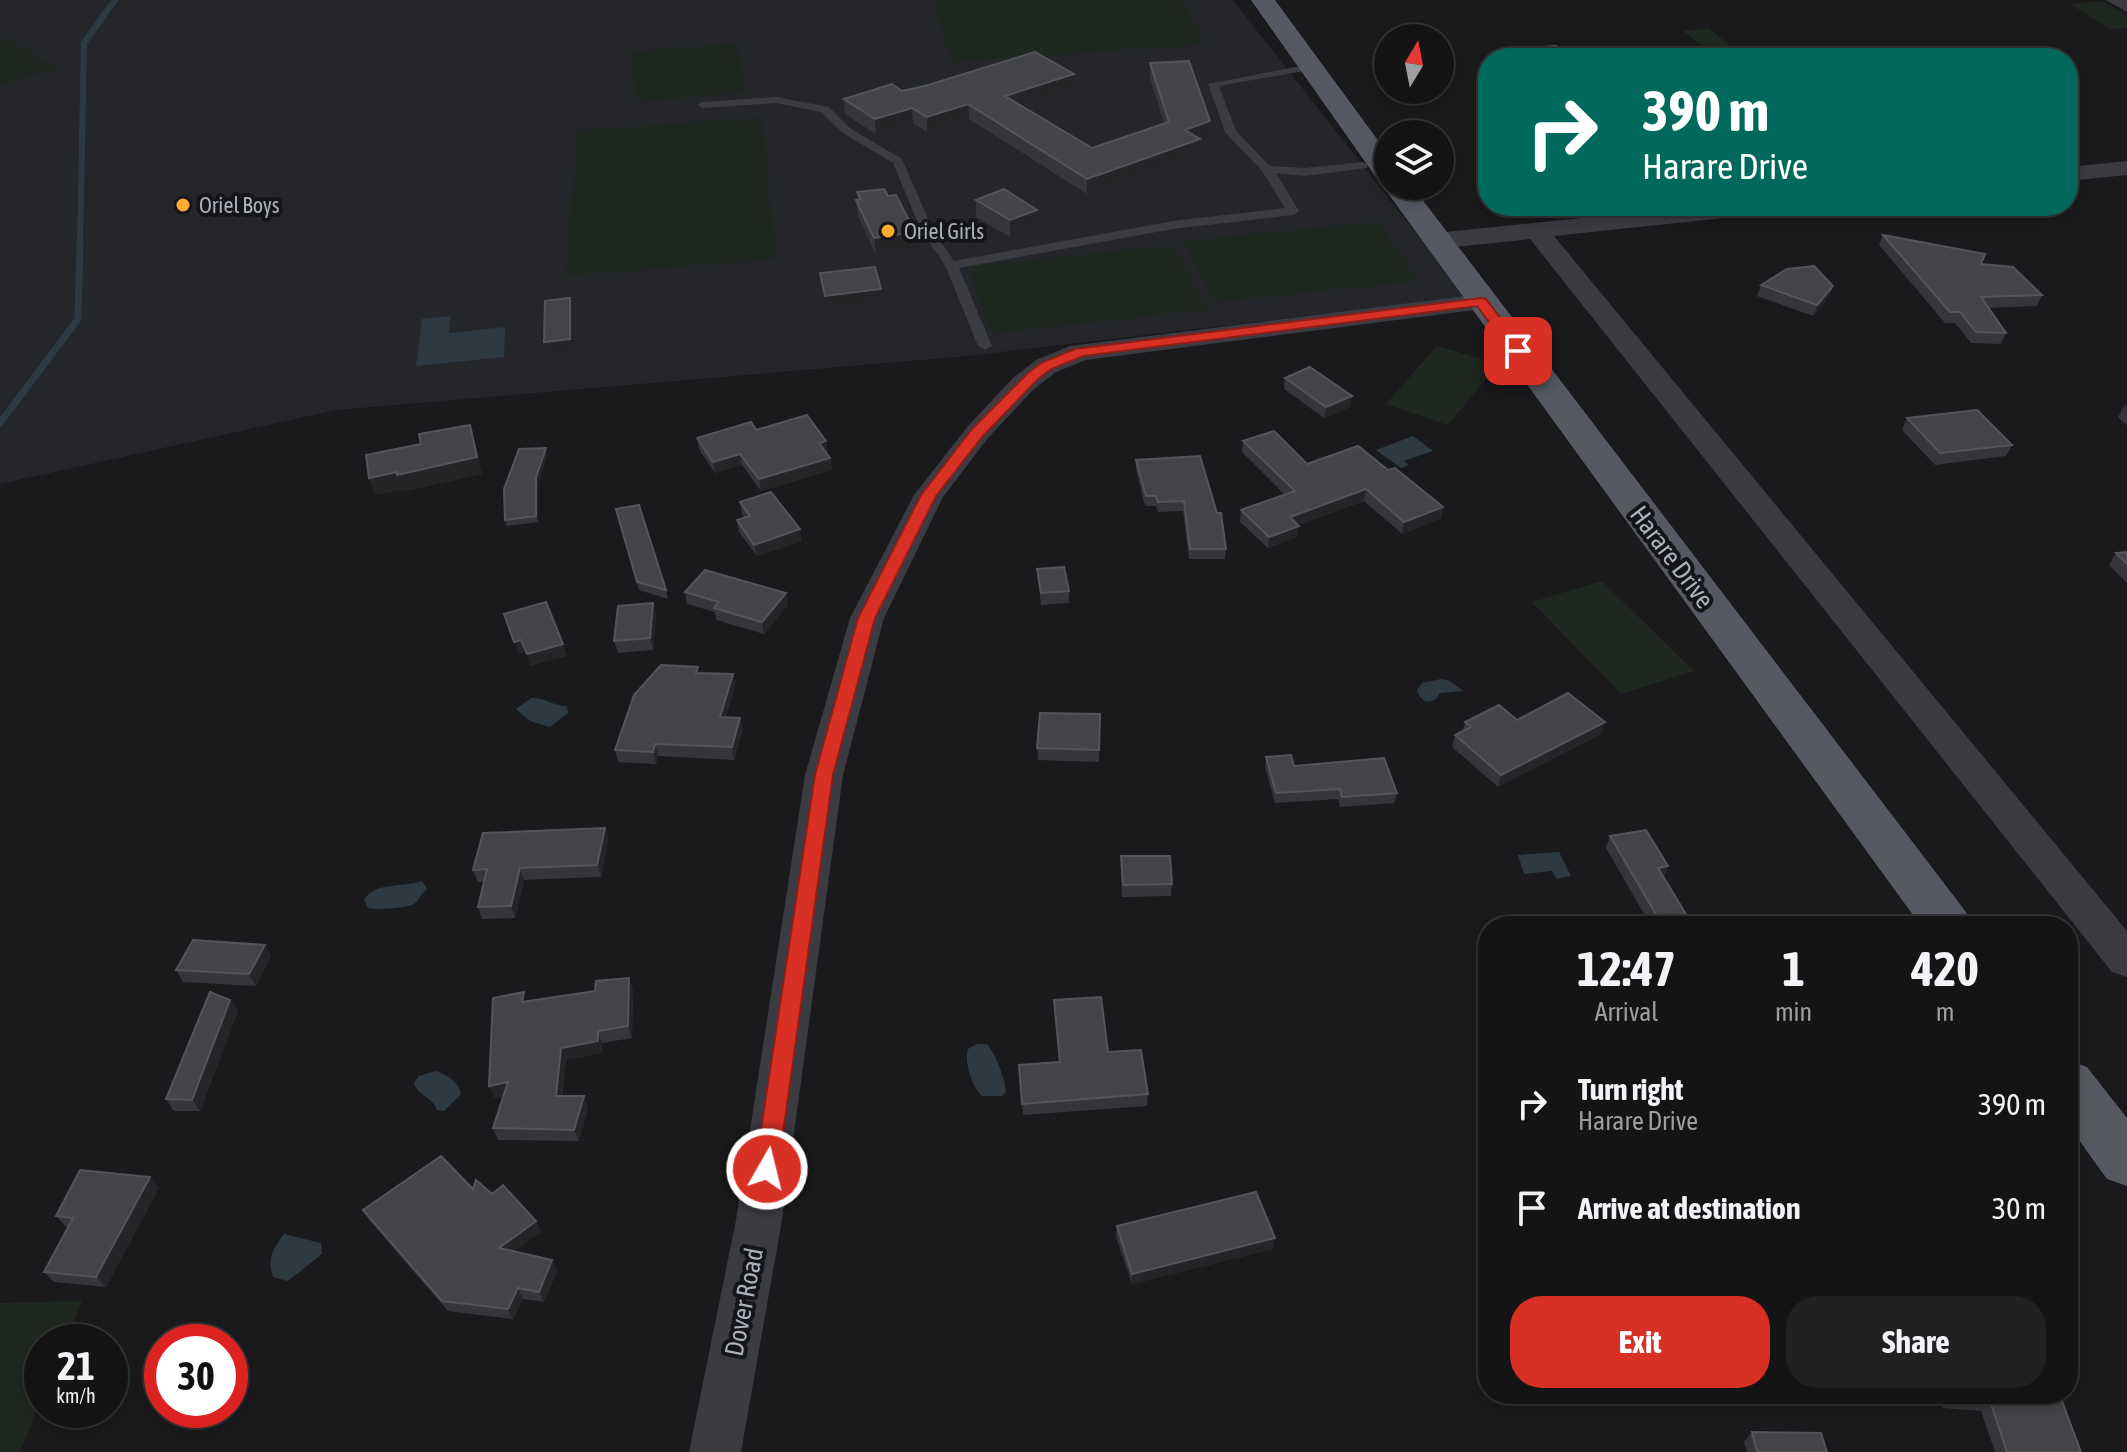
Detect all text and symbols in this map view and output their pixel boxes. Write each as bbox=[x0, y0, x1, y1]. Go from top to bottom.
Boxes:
north arrow bbox=[1374, 24, 1454, 104]
map controls bbox=[1374, 24, 1454, 200]
text: 390 m bbox=[1642, 79, 1769, 143]
icon: right bbox=[1510, 80, 1614, 184]
button: layers bbox=[1374, 120, 1454, 200]
text: Harare Drive bbox=[1642, 145, 1808, 187]
place label: Oriel Boys bbox=[199, 192, 280, 218]
marker: Oriel Boys bbox=[174, 196, 192, 214]
place label: Oriel Girls bbox=[904, 218, 984, 244]
marker: Oriel Girls bbox=[879, 222, 897, 240]
pin bbox=[1484, 317, 1552, 385]
icon: arrive bbox=[1496, 329, 1540, 373]
street label: Harare Drive bbox=[1624, 500, 1720, 614]
text: 12:47 bbox=[1577, 941, 1676, 996]
text: 1 bbox=[1782, 941, 1805, 996]
text: 420 bbox=[1911, 941, 1979, 996]
text: Arrival bbox=[1595, 997, 1658, 1027]
text: min bbox=[1775, 997, 1812, 1027]
text: m bbox=[1936, 997, 1954, 1027]
text: Turn right bbox=[1578, 1072, 1684, 1106]
icon: right bbox=[1510, 1082, 1554, 1126]
text: 390 m bbox=[1978, 1087, 2046, 1121]
text: Harare Drive bbox=[1578, 1106, 1698, 1136]
position arrow bbox=[725, 1127, 809, 1211]
icon: arrive bbox=[1510, 1186, 1554, 1230]
text: Arrive at destination bbox=[1578, 1191, 1800, 1225]
text: 30 m bbox=[1992, 1191, 2046, 1225]
street label: Dover Road bbox=[719, 1245, 769, 1359]
button: Exit bbox=[1510, 1296, 1770, 1388]
button: Share bbox=[1786, 1296, 2046, 1388]
speed limit sign: 30 bbox=[144, 1324, 248, 1428]
text: 21 bbox=[57, 1343, 95, 1388]
text: km/h bbox=[56, 1384, 96, 1407]

